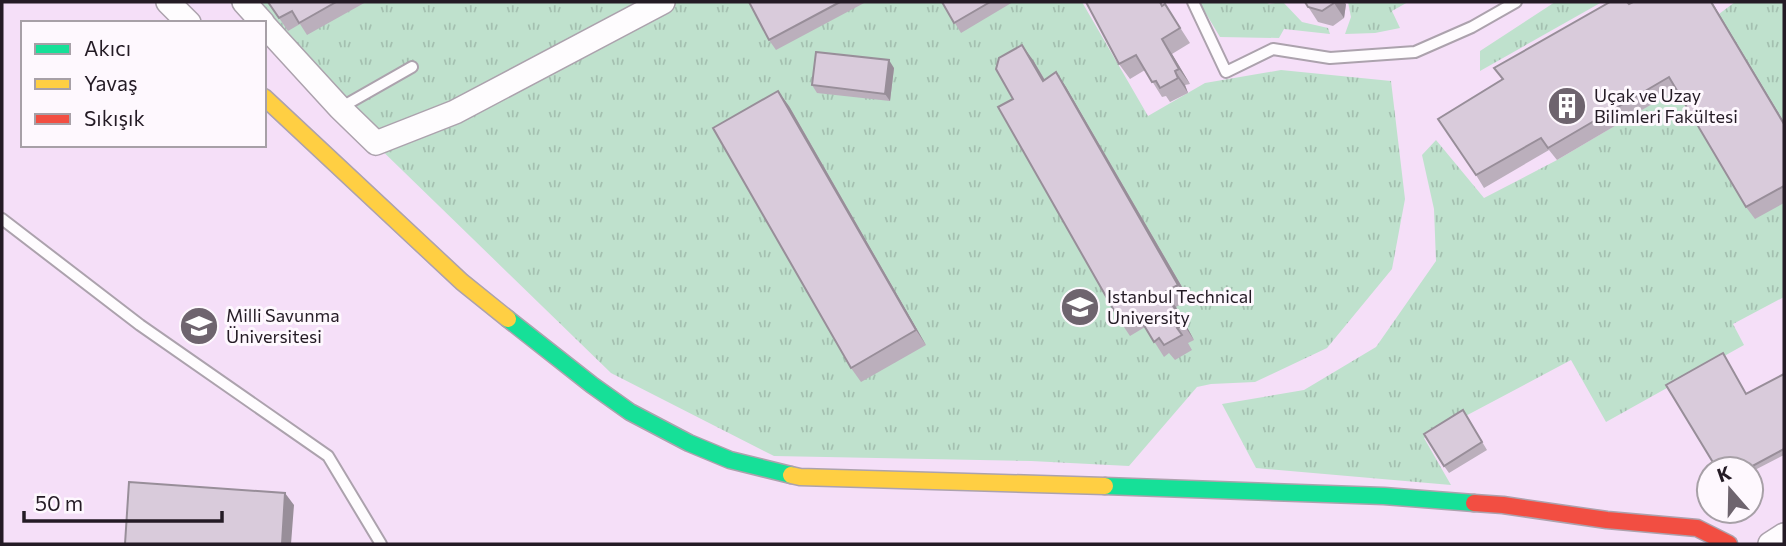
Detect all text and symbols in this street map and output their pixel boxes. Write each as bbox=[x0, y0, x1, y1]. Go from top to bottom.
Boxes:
legend bbox=[21, 21, 266, 147]
text: Akıcı bbox=[84, 35, 131, 60]
text: Yavaş bbox=[84, 70, 137, 95]
place label: Uçak ve Uzay Bilimleri Fakültesi bbox=[1594, 84, 1738, 127]
building icon: Uçak ve Uzay Bilimleri Fakültesi bbox=[1546, 85, 1588, 127]
text: Sıkışık bbox=[84, 105, 145, 130]
place label: Istanbul Technical University bbox=[1107, 285, 1253, 328]
school or university icon: Istanbul Technical University bbox=[1059, 286, 1101, 328]
place label: Milli Savunma Üniversitesi bbox=[226, 304, 340, 347]
school or university icon: Milli Savunma Üniversitesi bbox=[178, 305, 220, 347]
north arrow bbox=[1695, 455, 1765, 525]
text: K bbox=[1714, 460, 1734, 487]
scale bar bbox=[24, 480, 222, 524]
text: 50 m bbox=[35, 490, 83, 515]

